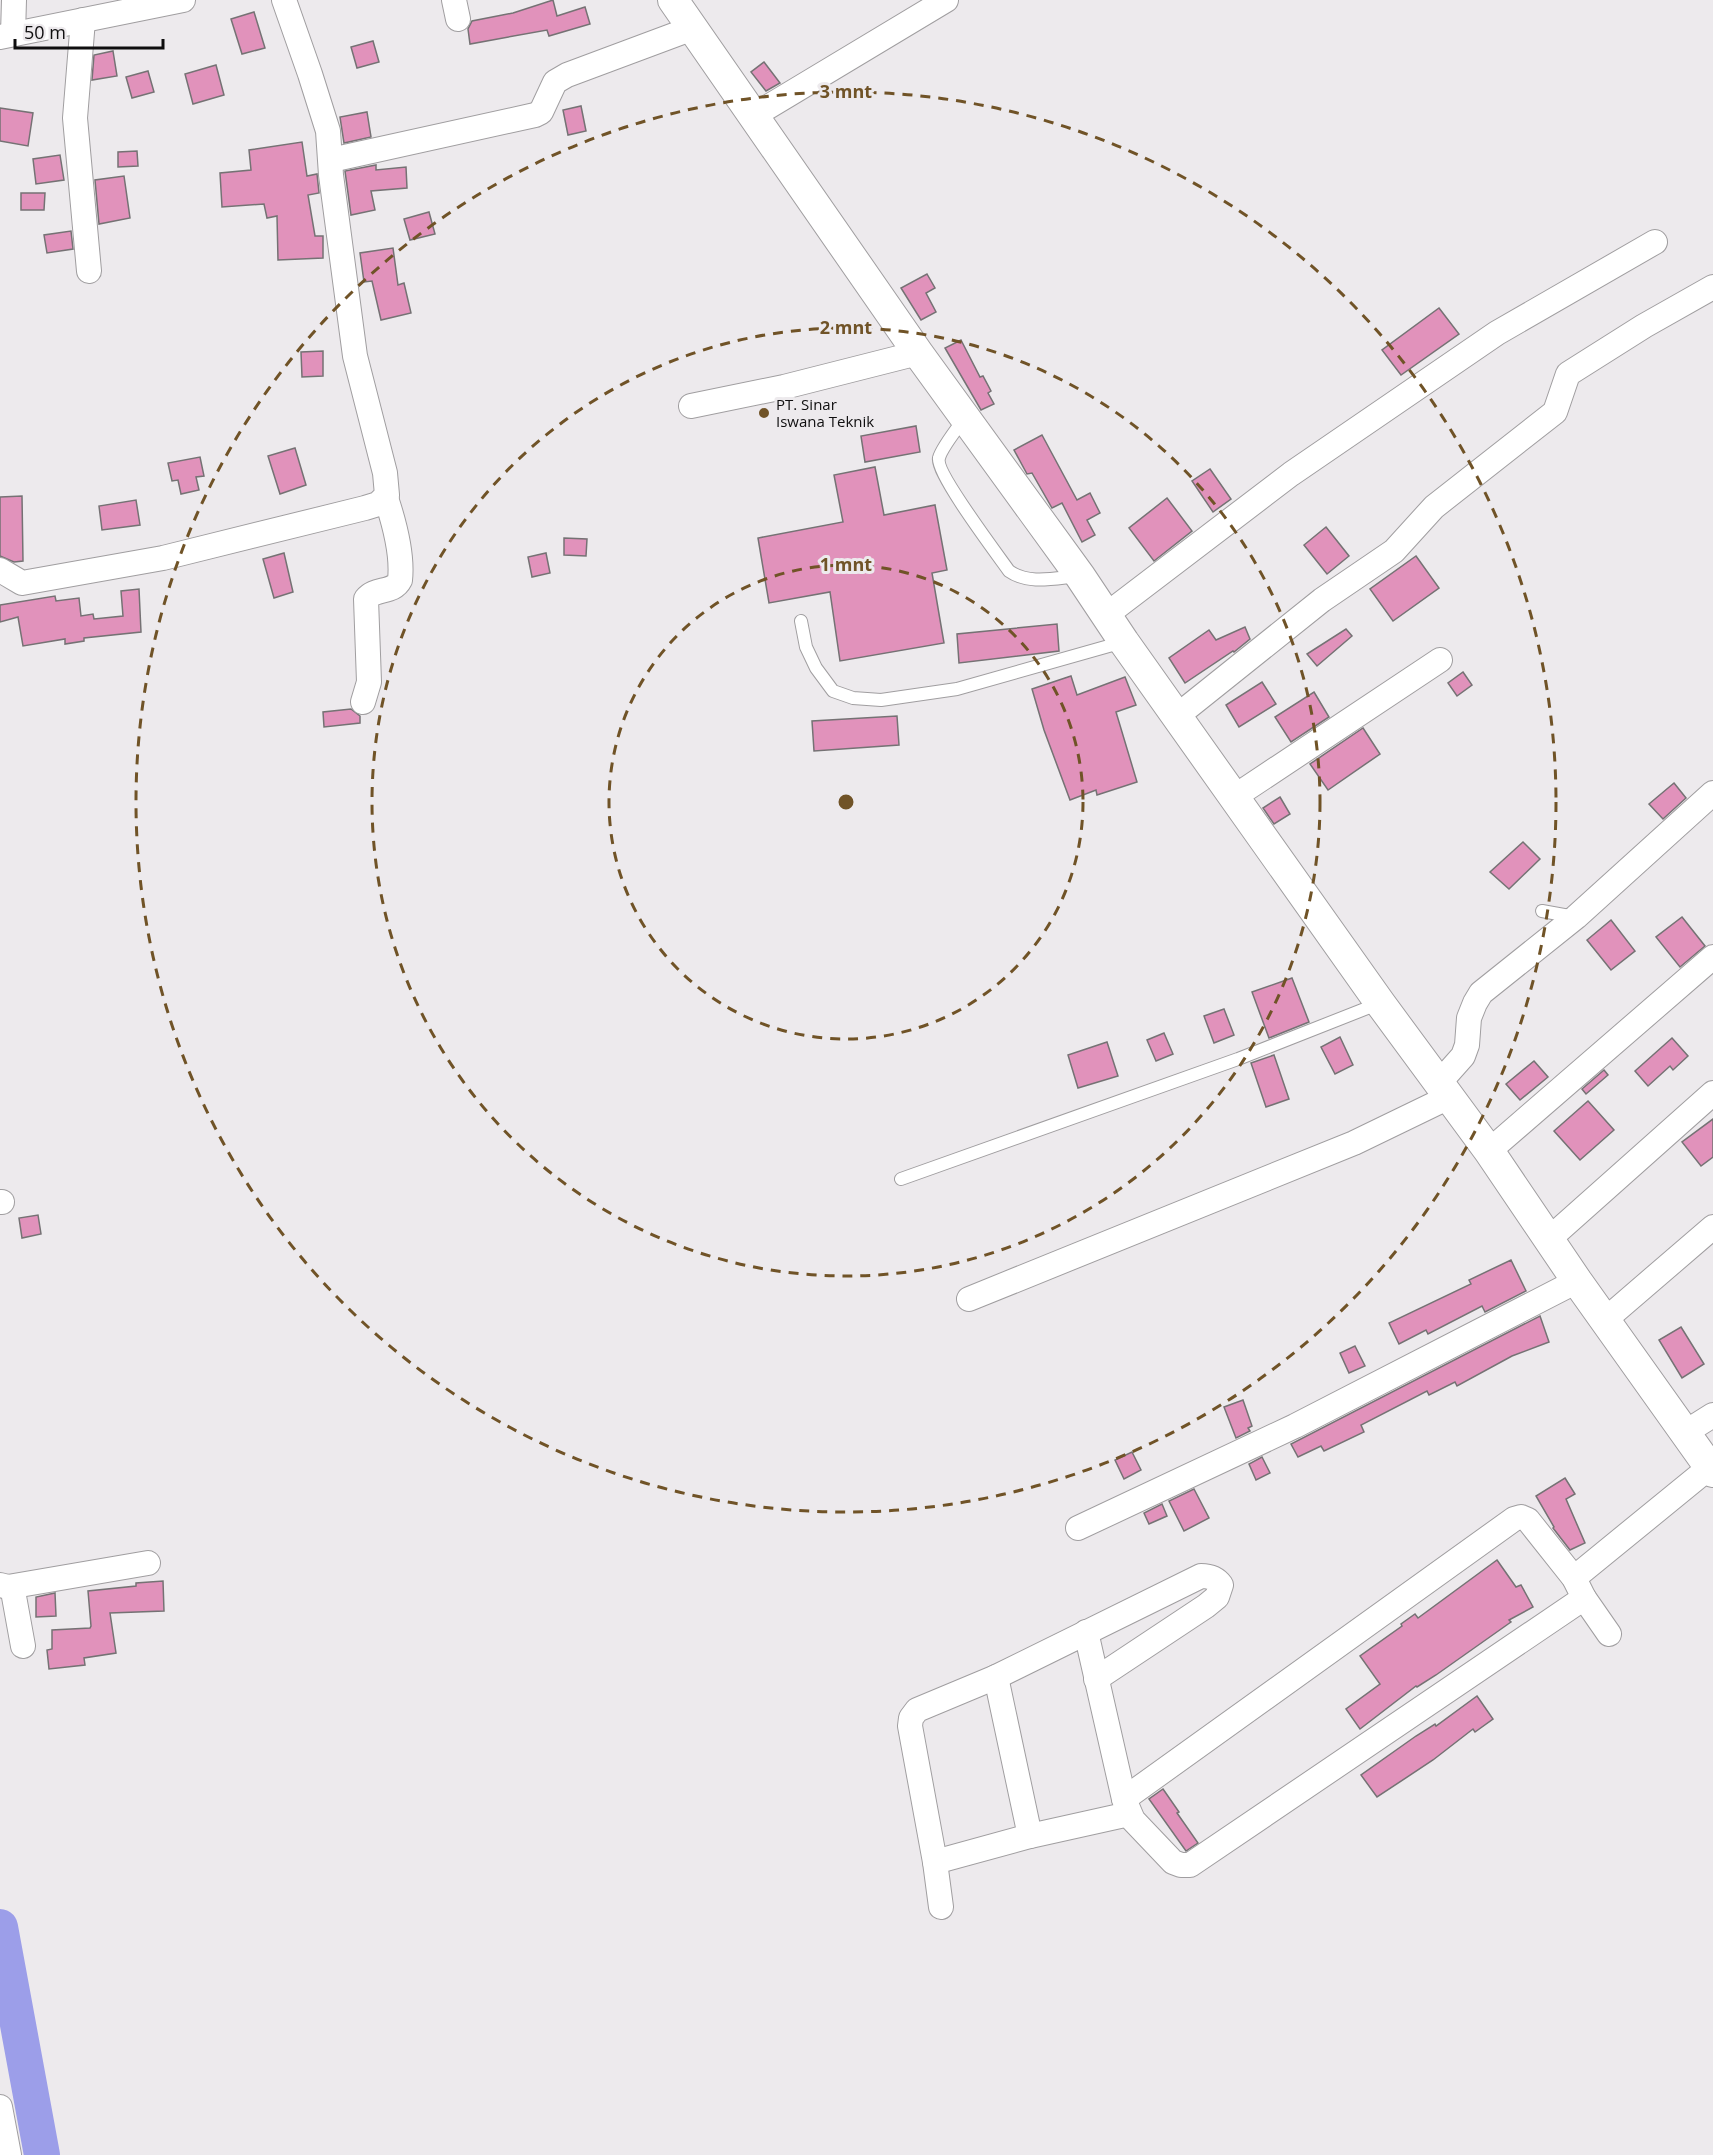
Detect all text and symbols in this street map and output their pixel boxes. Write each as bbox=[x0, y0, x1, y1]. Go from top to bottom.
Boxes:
scale bar bbox=[15, 12, 164, 50]
text: 50 m bbox=[24, 20, 66, 44]
text: 3 mnt bbox=[820, 79, 872, 103]
text: 2 mnt bbox=[820, 315, 872, 339]
place label: PT. Sinar Iswana Teknik bbox=[776, 394, 874, 431]
marker: PT. Sinar Iswana Teknik bbox=[757, 406, 771, 420]
text: 1 mnt bbox=[820, 552, 872, 576]
centre of rings bbox=[836, 792, 856, 812]

